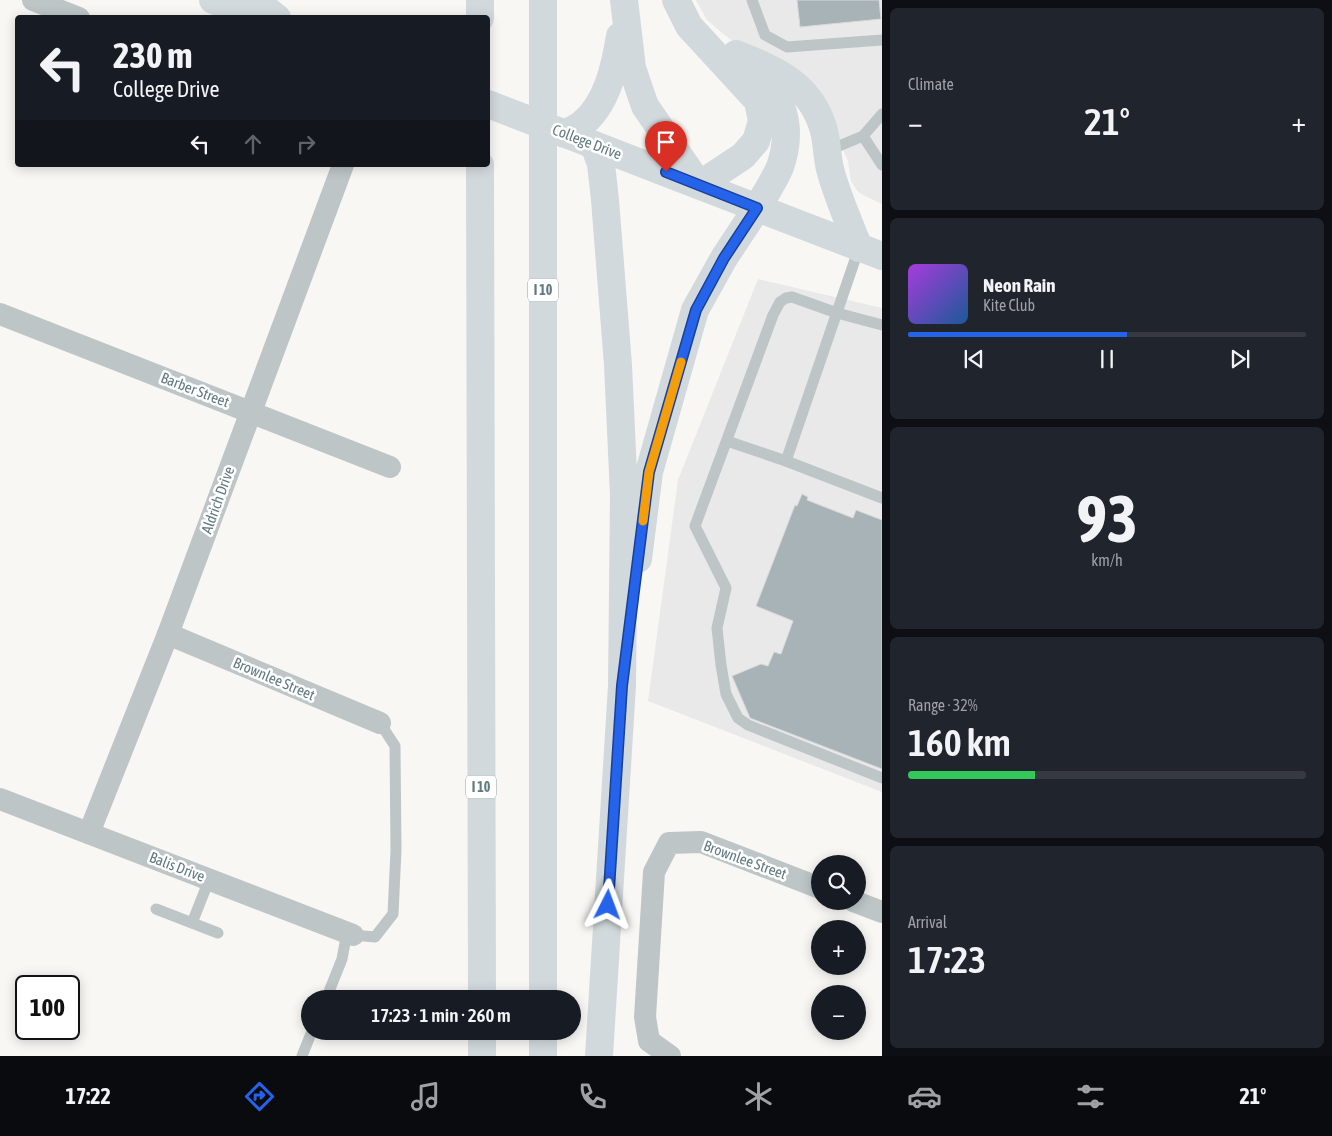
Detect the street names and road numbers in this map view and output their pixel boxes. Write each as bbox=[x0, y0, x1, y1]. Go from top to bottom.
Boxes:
street label: College Drive bbox=[550, 121, 624, 163]
road number: I 10 bbox=[528, 278, 558, 302]
street label: Barber Street bbox=[159, 369, 232, 410]
street label: Aldrich Drive bbox=[198, 464, 238, 536]
street label: Brownlee Street bbox=[231, 654, 318, 703]
road number: I 10 bbox=[466, 776, 496, 799]
street label: Brownlee Street bbox=[701, 837, 789, 882]
street label: Balis Drive bbox=[147, 848, 207, 885]

